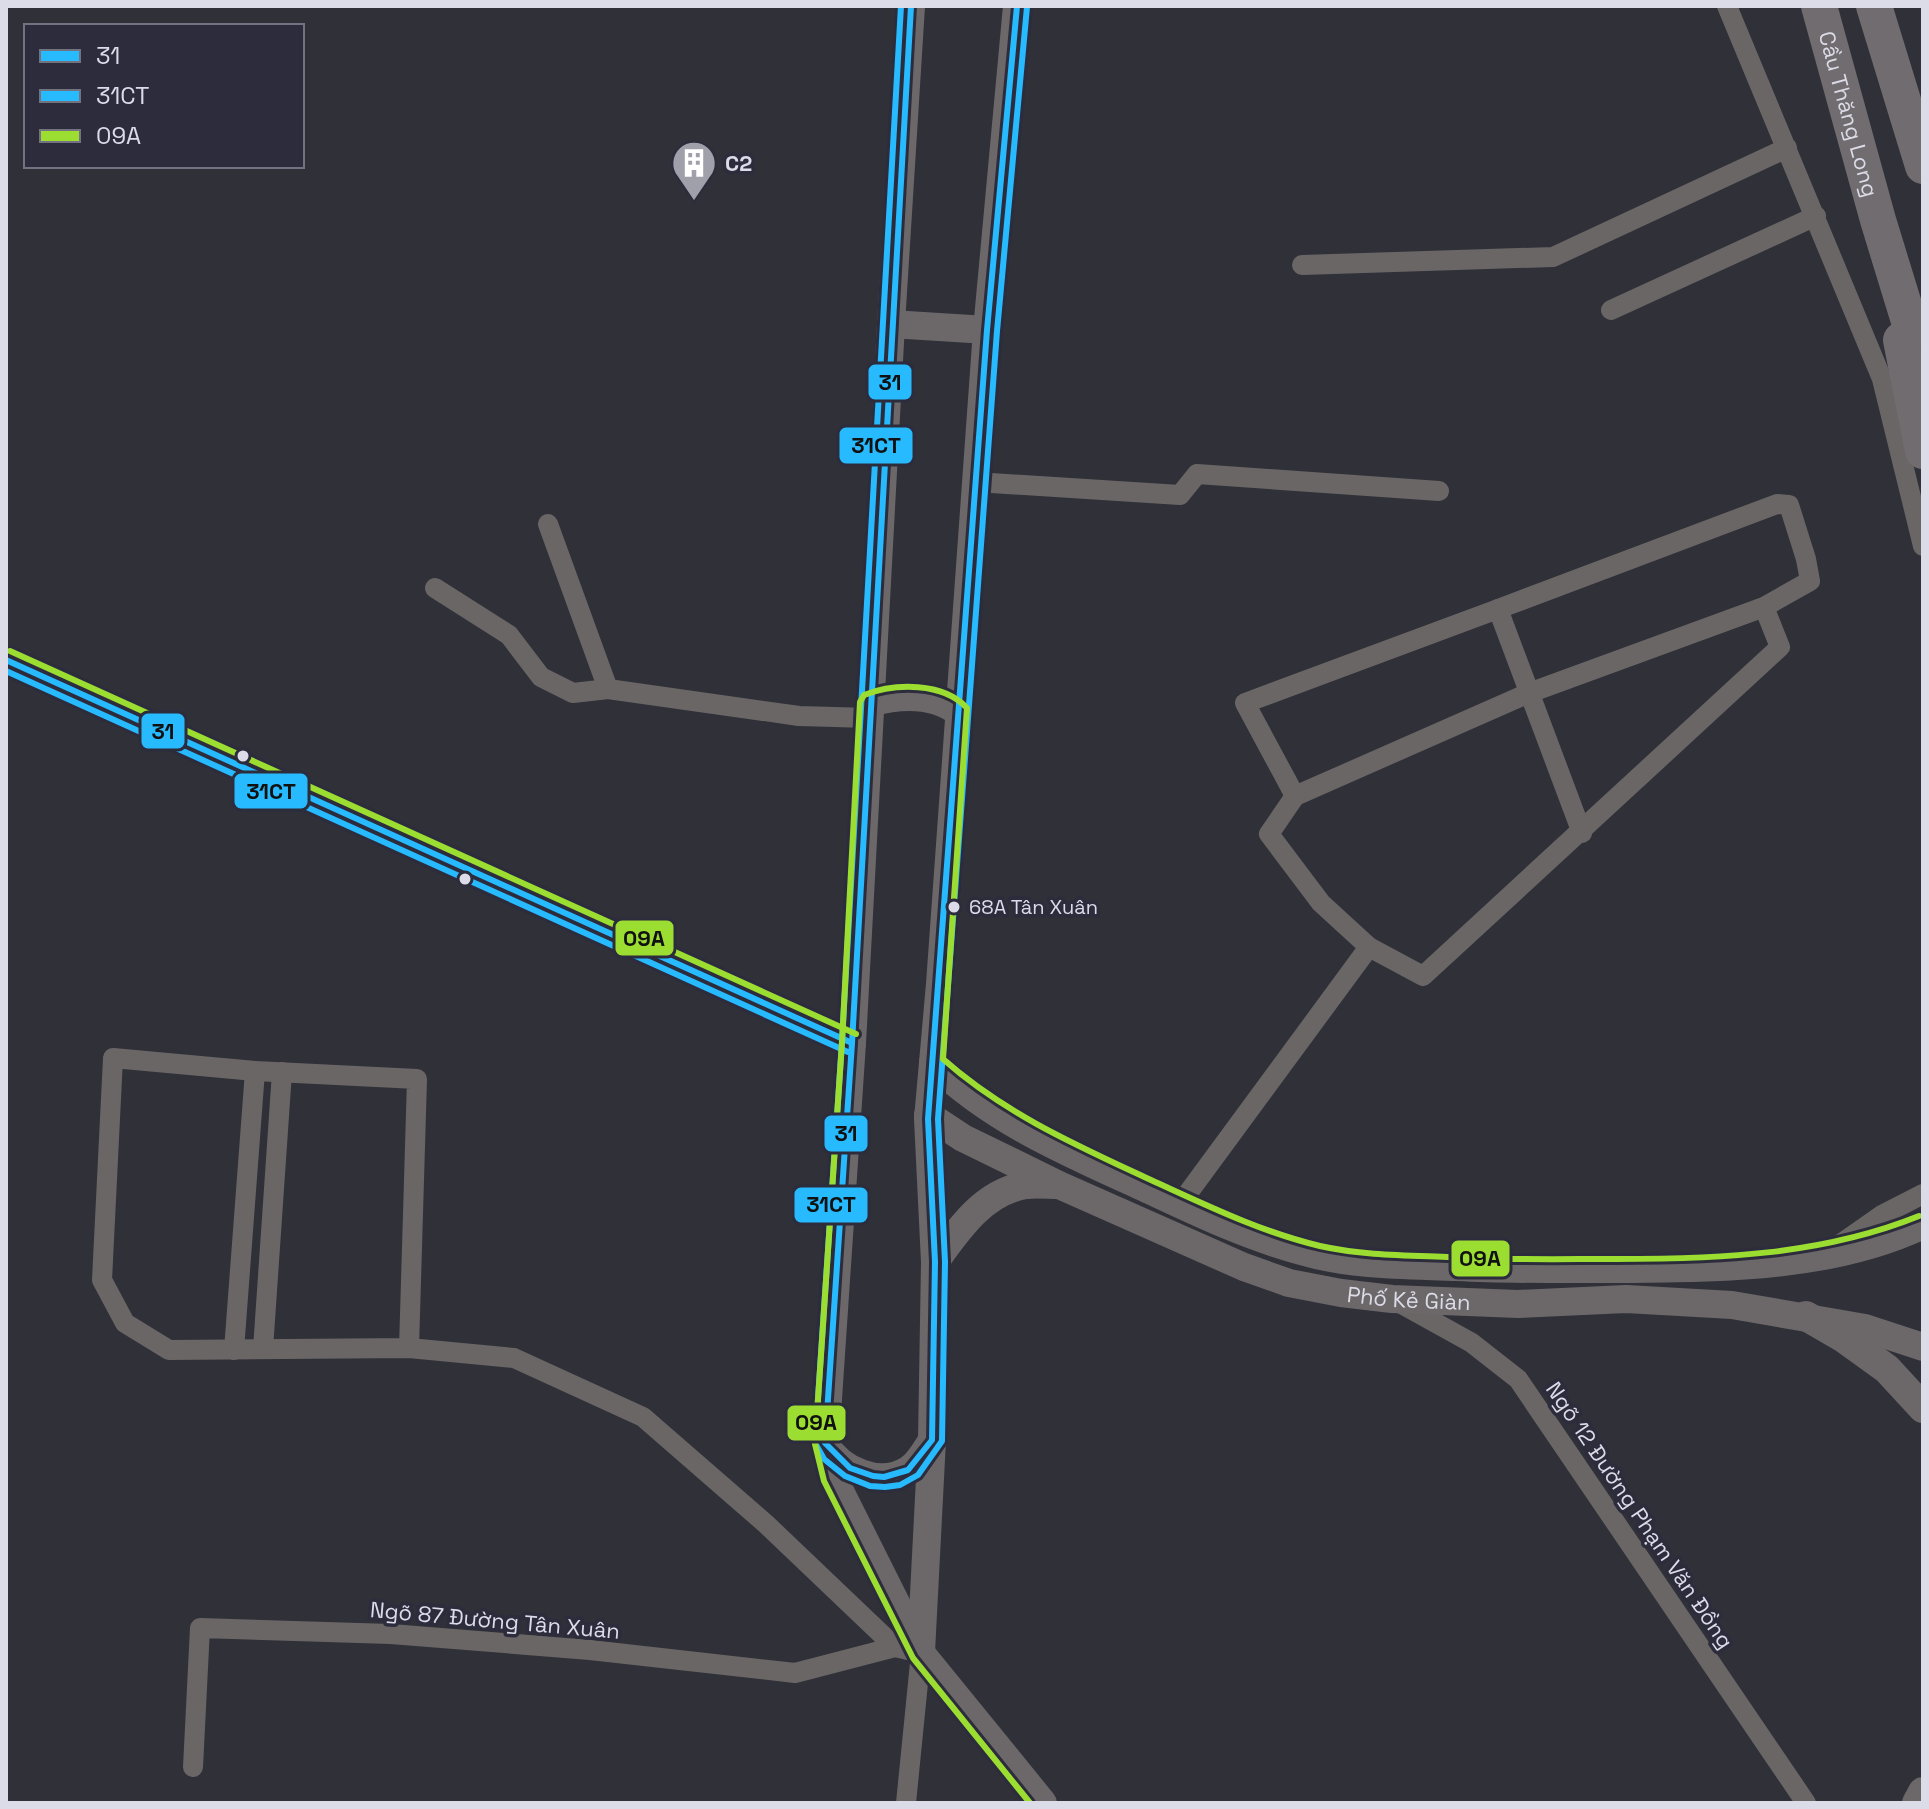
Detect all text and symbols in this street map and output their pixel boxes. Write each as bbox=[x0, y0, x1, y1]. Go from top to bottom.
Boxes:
legend bbox=[24, 24, 304, 168]
street label: Cầu Thăng Long bbox=[1813, 28, 1885, 200]
text: 31 bbox=[96, 40, 120, 71]
text: 31CT bbox=[96, 80, 149, 111]
text: 09A bbox=[96, 120, 141, 151]
building icon: C2 bbox=[670, 139, 718, 202]
place label: C2 bbox=[725, 149, 752, 177]
line badge: 31 bbox=[867, 363, 913, 401]
text: 31 bbox=[879, 368, 901, 396]
line badge: 31CT bbox=[838, 426, 914, 465]
text: 31CT bbox=[851, 431, 901, 459]
line badge: 31 bbox=[140, 712, 186, 750]
text: 31 bbox=[152, 717, 174, 745]
unlabelled marker bbox=[235, 748, 251, 764]
line badge: 31CT bbox=[233, 772, 309, 810]
text: 31CT bbox=[246, 777, 296, 805]
unlabelled marker bbox=[457, 871, 473, 887]
place label: 68A Tân Xuân bbox=[969, 894, 1098, 920]
marker: 68A Tân Xuân bbox=[946, 899, 962, 915]
line badge: 09A bbox=[614, 919, 675, 957]
text: 09A bbox=[623, 924, 665, 952]
line badge: 31 bbox=[823, 1114, 869, 1153]
text: 31 bbox=[835, 1119, 857, 1147]
line badge: 31CT bbox=[793, 1186, 869, 1224]
text: 31CT bbox=[806, 1190, 856, 1218]
line badge: 09A bbox=[1450, 1239, 1511, 1278]
text: 09A bbox=[1459, 1244, 1501, 1272]
street label: Phố Kẻ Giàn bbox=[1346, 1280, 1471, 1316]
street label: Ngõ 12 Đường Phạm Văn Đồng bbox=[1540, 1376, 1740, 1654]
line badge: 09A bbox=[786, 1404, 847, 1442]
text: 09A bbox=[795, 1408, 837, 1436]
street label: Ngõ 87 Đường Tân Xuân bbox=[369, 1595, 621, 1645]

